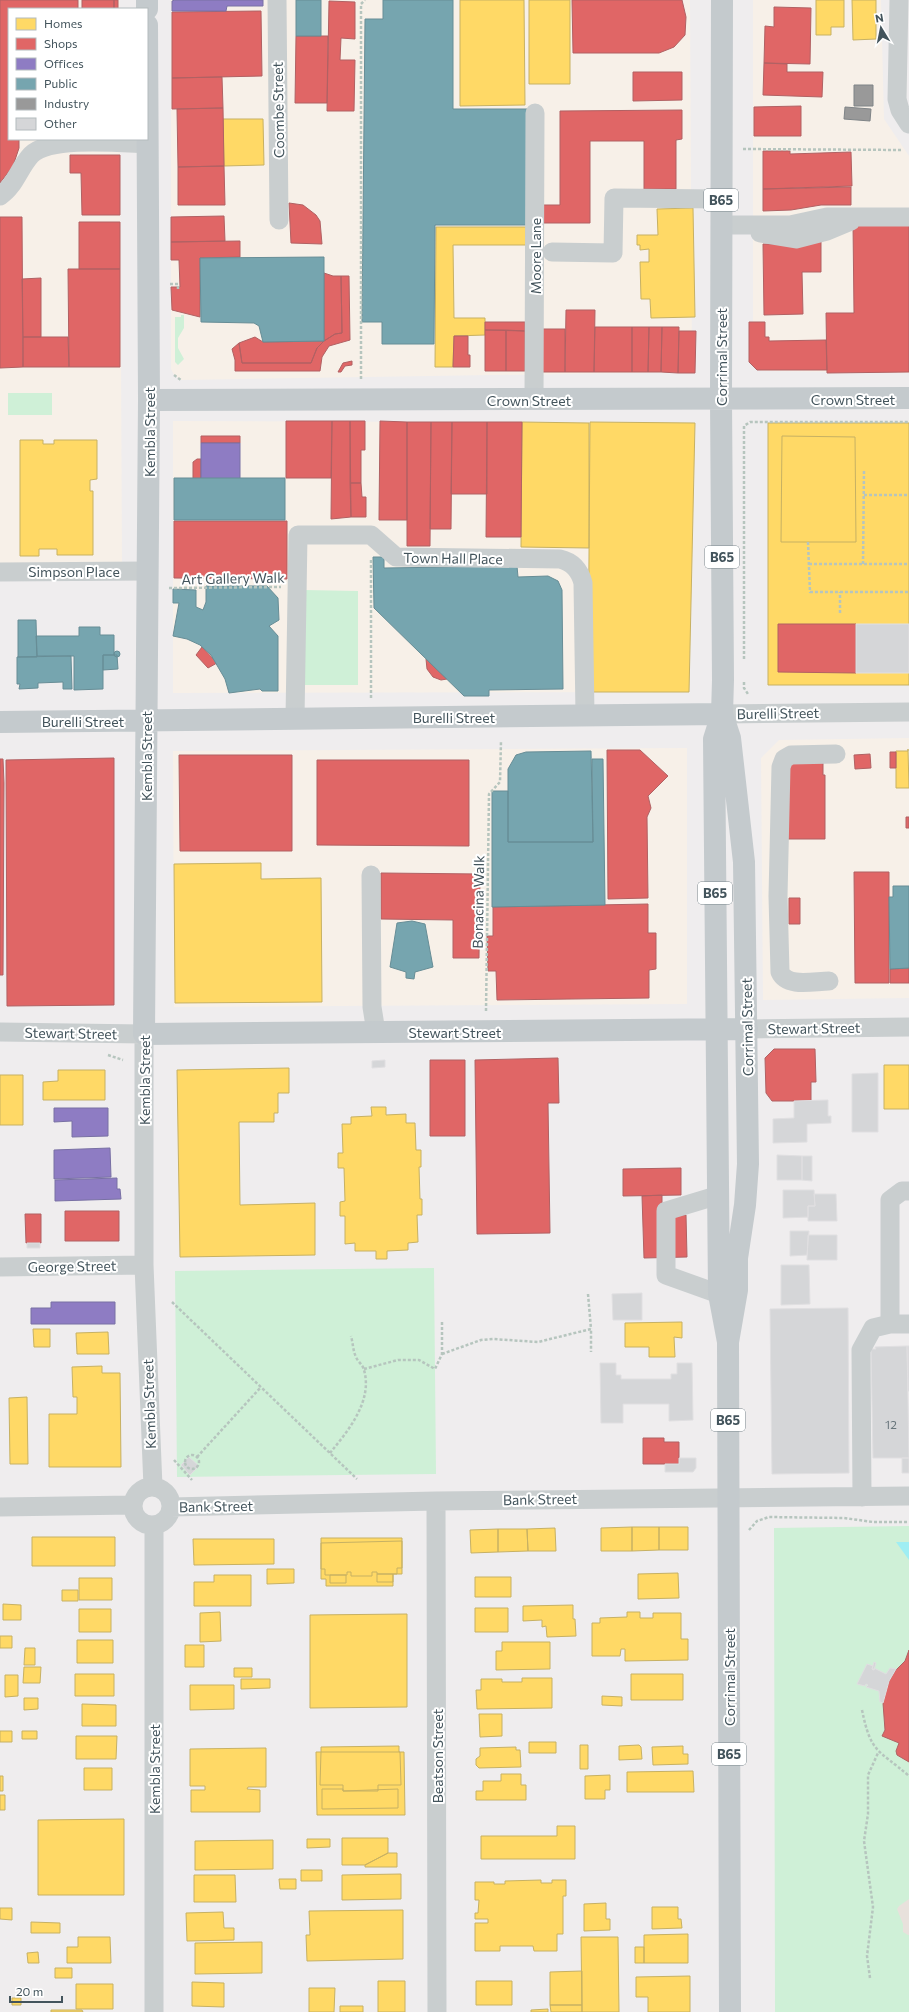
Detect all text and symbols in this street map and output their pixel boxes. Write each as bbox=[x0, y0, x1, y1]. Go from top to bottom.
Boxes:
legend bbox=[8, 8, 148, 140]
north arrow bbox=[861, 8, 901, 48]
text: N bbox=[874, 11, 884, 25]
text: Homes bbox=[44, 16, 82, 30]
text: Shops bbox=[44, 36, 78, 50]
text: Offices bbox=[44, 56, 84, 70]
street label: Coombe Street bbox=[269, 61, 287, 158]
text: Public bbox=[44, 76, 77, 90]
text: Industry bbox=[44, 96, 89, 110]
text: Other bbox=[44, 116, 77, 130]
road number: B65 bbox=[704, 189, 738, 211]
street label: Moore Lane bbox=[527, 218, 544, 294]
street label: Corrimal Street bbox=[713, 308, 730, 406]
street label: Kembla Street bbox=[141, 387, 158, 477]
street label: Crown Street bbox=[811, 391, 896, 408]
street label: Crown Street bbox=[487, 392, 572, 409]
road number: B65 bbox=[705, 546, 739, 568]
street label: Town Hall Place bbox=[403, 549, 503, 567]
street label: Simpson Place bbox=[28, 563, 120, 580]
street label: Art Gallery Walk bbox=[181, 569, 285, 587]
street label: Burelli Street bbox=[737, 704, 820, 722]
street label: Burelli Street bbox=[413, 709, 496, 726]
street label: Kembla Street bbox=[138, 711, 155, 801]
street label: Burelli Street bbox=[42, 713, 125, 730]
street label: Bonacina Walk bbox=[469, 855, 487, 949]
road number: B65 bbox=[698, 882, 732, 904]
street label: Corrimal Street bbox=[738, 978, 756, 1076]
street label: Stewart Street bbox=[767, 1019, 861, 1037]
street label: Stewart Street bbox=[24, 1024, 118, 1042]
street label: Stewart Street bbox=[409, 1024, 502, 1041]
street label: Kembla Street bbox=[136, 1035, 153, 1125]
street label: George Street bbox=[28, 1257, 117, 1275]
street label: Kembla Street bbox=[139, 1359, 159, 1449]
road number: B65 bbox=[711, 1409, 745, 1431]
house number: 12 bbox=[885, 1417, 897, 1431]
street label: Bank Street bbox=[503, 1490, 578, 1508]
street label: Bank Street bbox=[179, 1497, 254, 1515]
street label: Corrimal Street bbox=[721, 1628, 738, 1726]
street label: Beatson Street bbox=[429, 1708, 446, 1803]
street label: Kembla Street bbox=[146, 1724, 163, 1814]
road number: B65 bbox=[712, 1743, 746, 1765]
scale bar bbox=[10, 1978, 62, 2004]
text: 20 m bbox=[16, 1984, 43, 1998]

